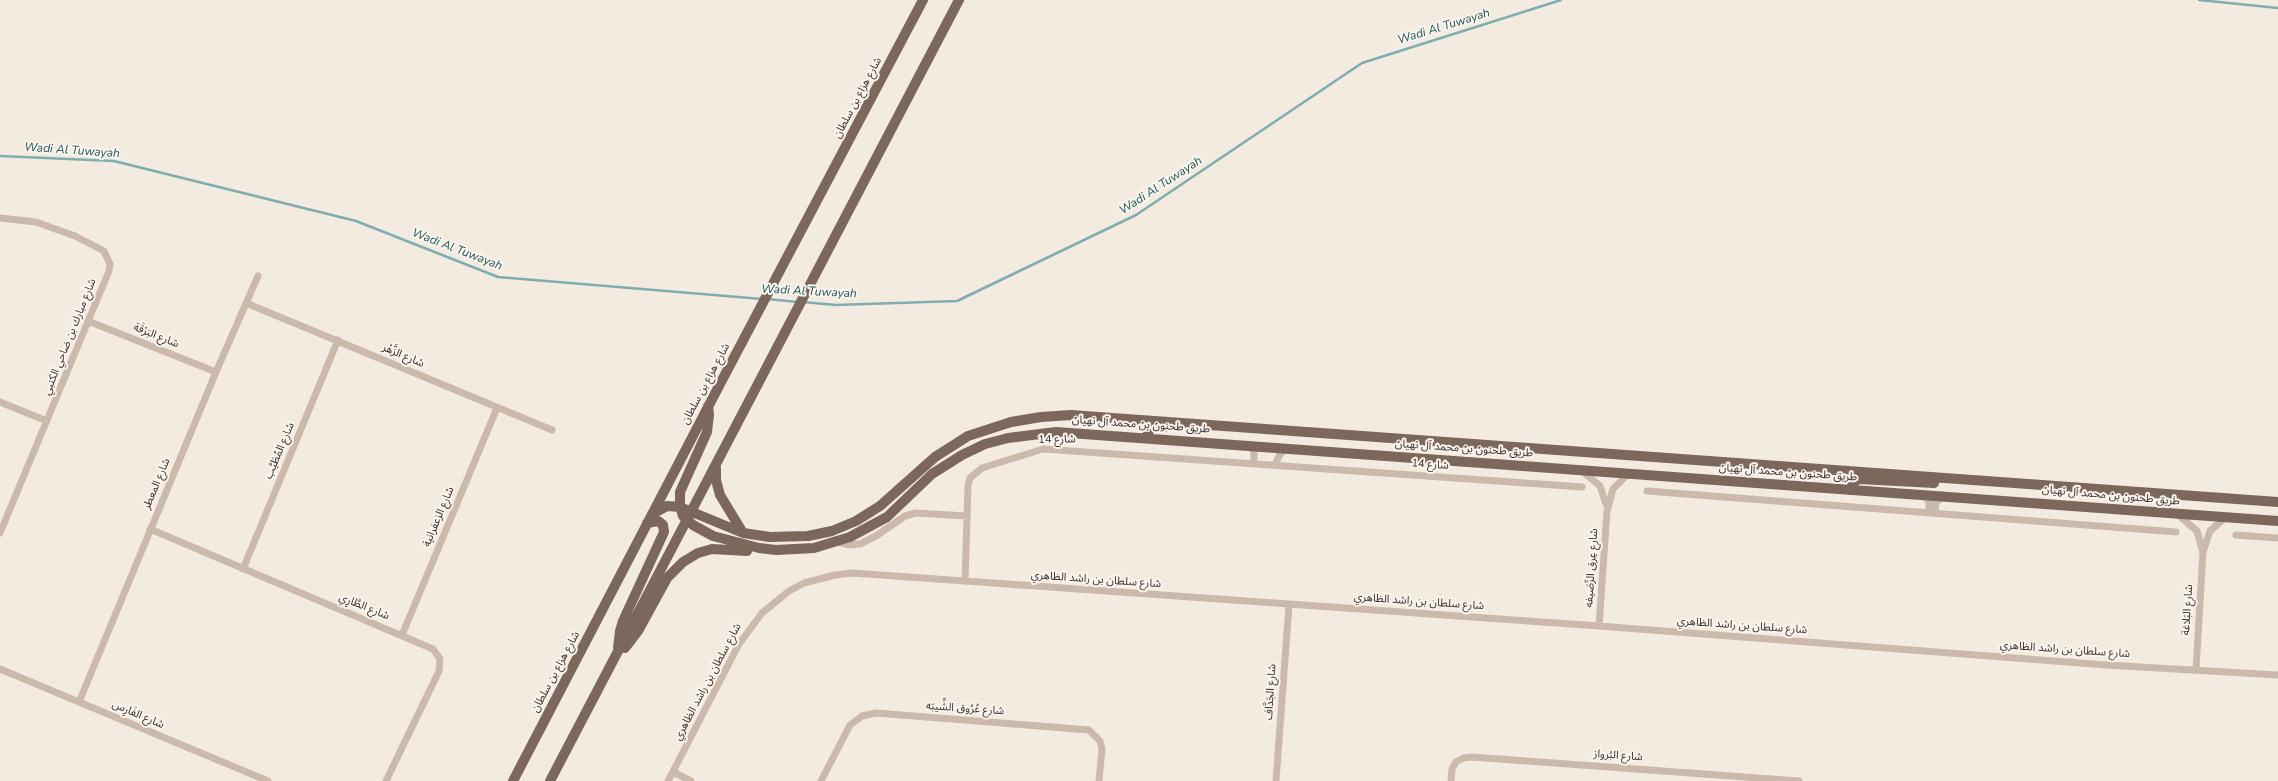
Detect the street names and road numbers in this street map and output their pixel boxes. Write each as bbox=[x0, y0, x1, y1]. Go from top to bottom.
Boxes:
street label: شارع هزاع بن سلطان bbox=[831, 55, 885, 141]
street label: شارع مبارك بن ضاحي الكتبي bbox=[41, 277, 99, 397]
street label: شارع البَرْقَة bbox=[131, 321, 181, 351]
street label: شارع الزَّهْر bbox=[380, 341, 426, 371]
street label: شارع هزاع بن سلطان bbox=[679, 341, 733, 427]
street label: طريق طحنون بن محمد آل نهيان bbox=[1072, 414, 1210, 436]
street label: شارع المُطَيَّب bbox=[262, 421, 298, 481]
street label: شارع 14 bbox=[1038, 433, 1076, 447]
street label: طريق طحنون بن محمد آل نهيان bbox=[1395, 438, 1533, 460]
street label: شارع المعطر bbox=[140, 457, 174, 511]
street label: شارع 14 bbox=[1411, 457, 1449, 473]
street label: طريق طحنون بن محمد آل نهيان bbox=[1719, 462, 1857, 484]
street label: طريق طحنون بن محمد آل نهيان bbox=[2042, 483, 2180, 509]
street label: شارع الزعفرانية bbox=[420, 485, 458, 549]
street label: شارع عِرق الرِّصَيفه bbox=[1583, 528, 1601, 608]
street label: شارع سلطان بن راشد الظاهري bbox=[1030, 569, 1162, 591]
street label: شارع البَلاغة bbox=[2180, 584, 2196, 636]
street label: شارع الطَّارِي bbox=[337, 591, 391, 623]
street label: شارع سلطان بن راشد الظاهري bbox=[1353, 591, 1485, 613]
street label: شارع سلطان بن راشد الظاهري bbox=[1676, 615, 1808, 637]
street label: شارع سلطان بن راشد الظاهري bbox=[672, 621, 744, 743]
street label: شارع هزاع بن سلطان bbox=[529, 629, 583, 715]
street label: شارع سلطان بن راشد الظاهري bbox=[1999, 639, 2131, 661]
street label: شارع الجَدَّاف bbox=[1262, 664, 1280, 720]
street label: شارع الفَارِس bbox=[110, 698, 166, 732]
street label: شارع عُرُوق الشِّيبَه bbox=[925, 700, 1005, 718]
street label: شارع البُرواز bbox=[1593, 748, 1643, 764]

